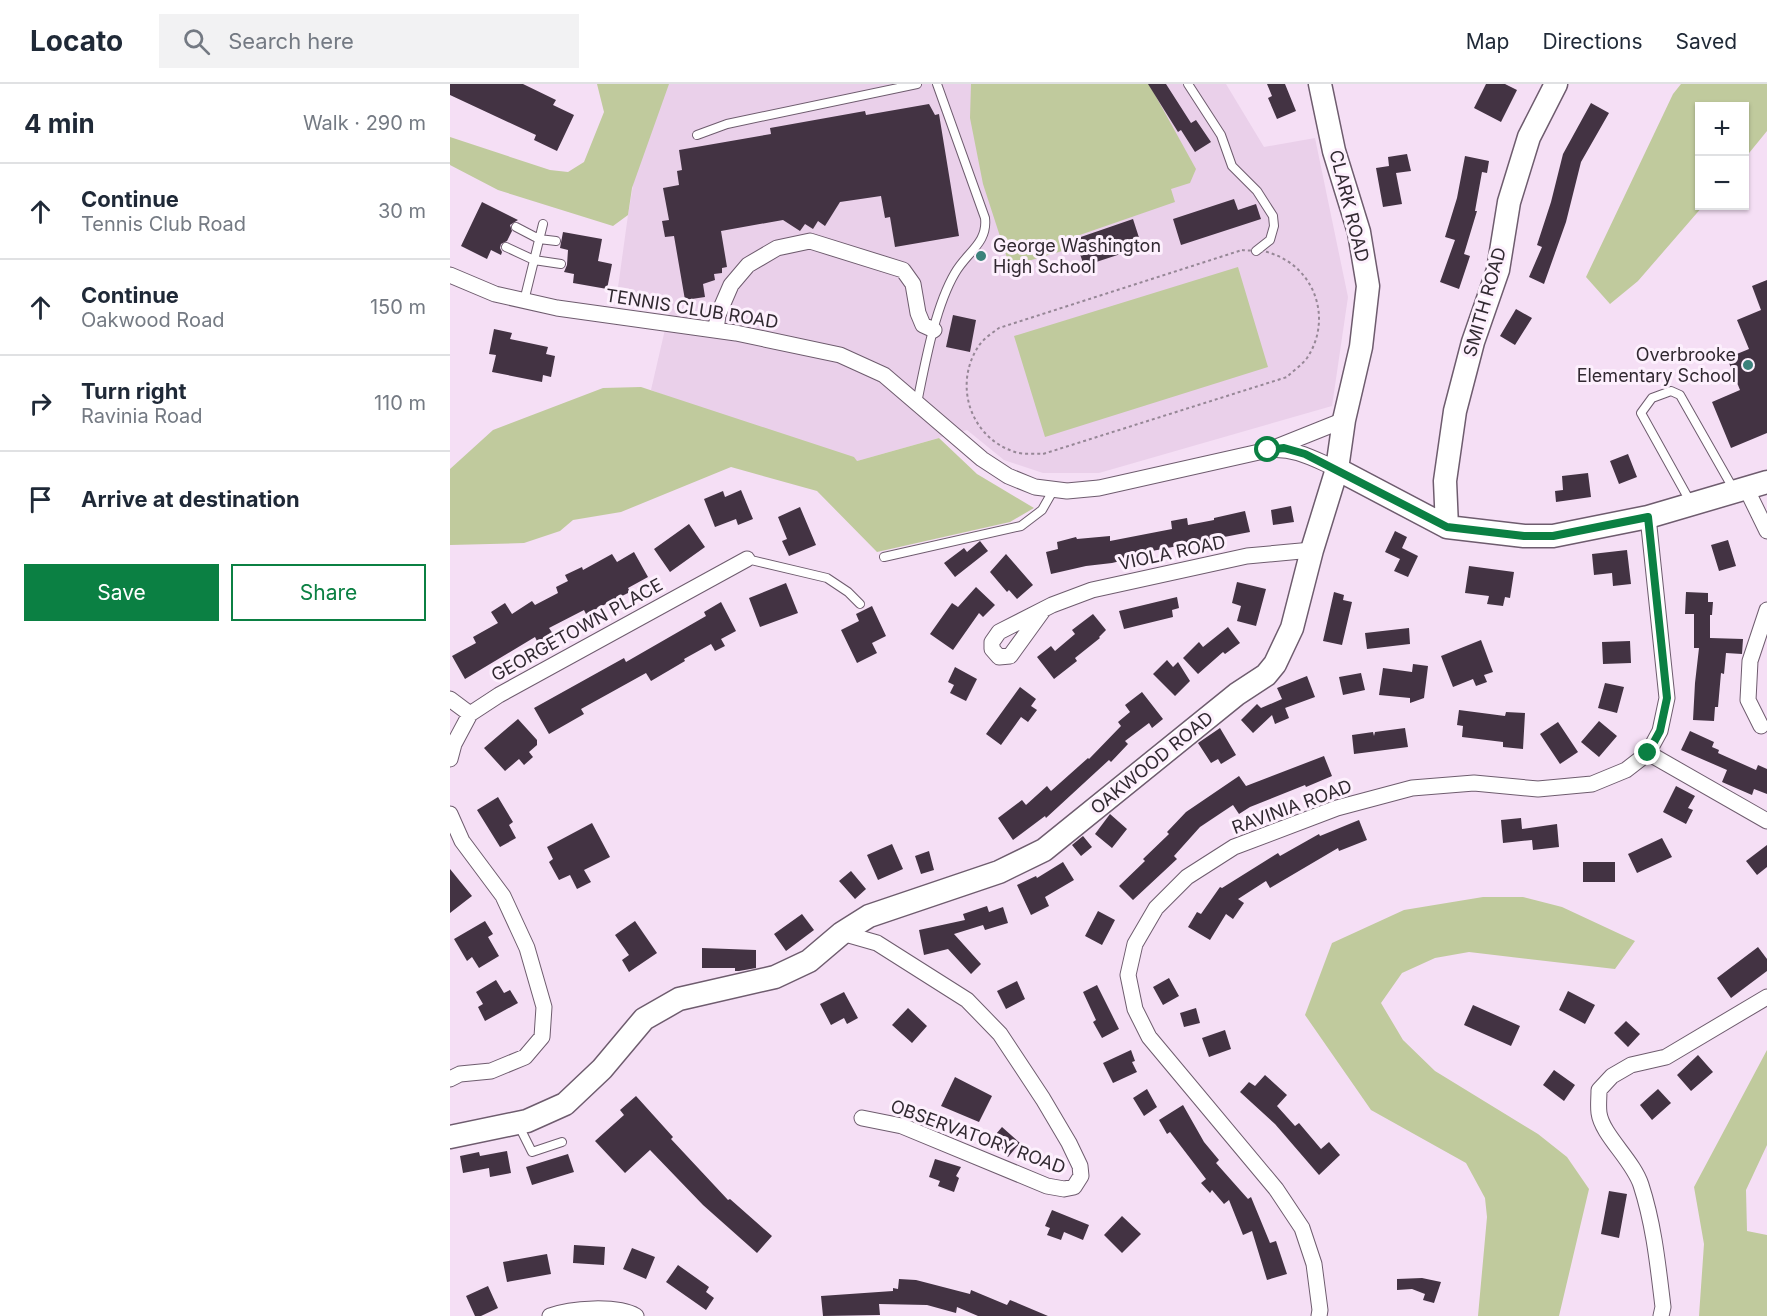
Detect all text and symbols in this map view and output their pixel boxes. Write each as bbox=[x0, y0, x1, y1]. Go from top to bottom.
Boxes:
search box bbox=[159, 14, 579, 68]
text: Locato bbox=[30, 24, 123, 58]
icon: search bbox=[180, 25, 213, 58]
text: Search here bbox=[228, 28, 354, 54]
text: Map bbox=[1466, 29, 1509, 54]
text: Directions bbox=[1542, 29, 1643, 54]
text: Saved bbox=[1676, 29, 1737, 54]
map controls bbox=[1695, 102, 1749, 210]
button: + bbox=[1695, 102, 1749, 156]
text: 4 min bbox=[24, 108, 95, 139]
text: Walk · 290 m bbox=[303, 111, 426, 135]
street label: CLARK ROAD bbox=[1325, 148, 1374, 264]
button: − bbox=[1695, 156, 1749, 210]
text: Continue bbox=[81, 186, 179, 212]
icon: ahead bbox=[24, 195, 57, 228]
text: 30 m bbox=[378, 199, 426, 223]
text: Tennis Club Road bbox=[81, 212, 246, 236]
place label: George Washington High School bbox=[993, 235, 1161, 277]
street label: SMITH ROAD bbox=[1459, 245, 1510, 359]
marker: George Washington High School bbox=[974, 249, 988, 263]
text: Continue bbox=[81, 282, 179, 308]
street label: TENNIS CLUB ROAD bbox=[604, 284, 780, 333]
icon: ahead bbox=[24, 291, 57, 324]
text: 150 m bbox=[370, 295, 426, 319]
text: Oakwood Road bbox=[81, 308, 225, 332]
place label: Overbrooke Elementary School bbox=[1577, 344, 1736, 386]
marker: Overbrooke Elementary School bbox=[1741, 358, 1755, 372]
text: Turn right bbox=[81, 378, 187, 404]
icon: right bbox=[24, 387, 57, 420]
text: 110 m bbox=[374, 391, 426, 415]
text: Ravinia Road bbox=[81, 404, 203, 428]
route start bbox=[1254, 436, 1280, 462]
icon: arrive bbox=[24, 483, 57, 516]
text: Arrive at destination bbox=[81, 486, 300, 512]
street label: VIOLA ROAD bbox=[1116, 531, 1227, 574]
button: Save bbox=[24, 564, 219, 621]
button: Share bbox=[231, 564, 426, 621]
street label: GEORGETOWN PLACE bbox=[487, 574, 666, 685]
street label: OAKWOOD ROAD bbox=[1086, 707, 1217, 818]
route end bbox=[1634, 739, 1660, 765]
street label: RAVINIA ROAD bbox=[1229, 775, 1355, 838]
street label: OBSERVATORY ROAD bbox=[888, 1095, 1069, 1178]

